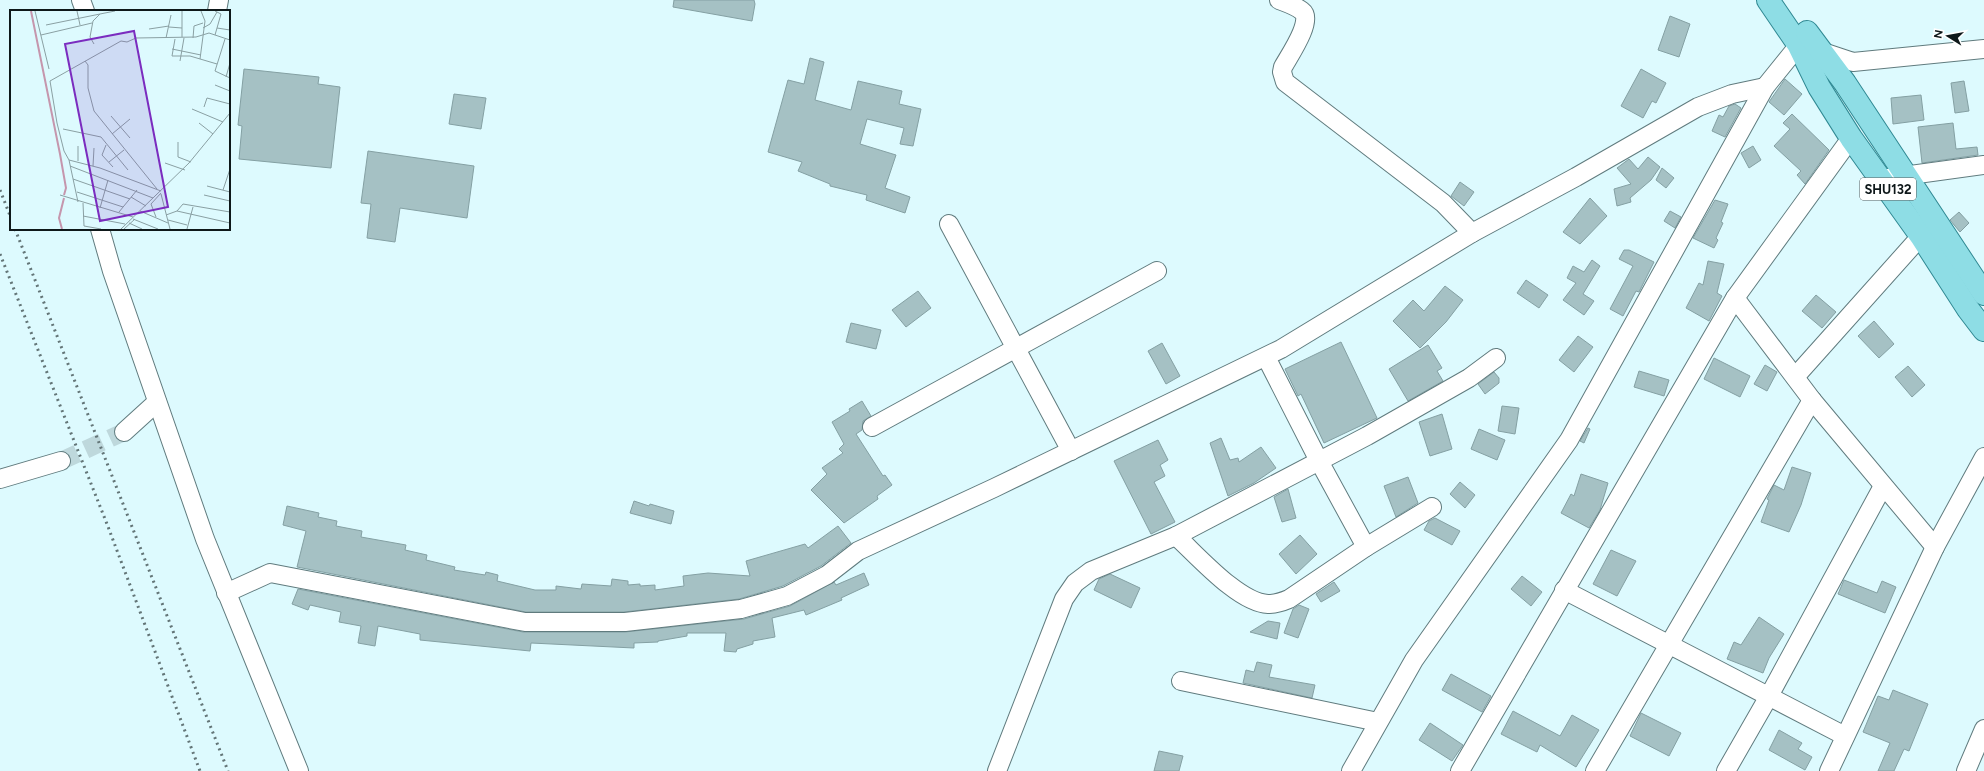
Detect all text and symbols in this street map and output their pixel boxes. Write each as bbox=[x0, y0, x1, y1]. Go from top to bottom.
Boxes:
inset map bbox=[10, 10, 230, 230]
north arrow bbox=[1928, 16, 1968, 56]
text: N bbox=[1931, 29, 1946, 40]
road number: SHU132 bbox=[1860, 178, 1916, 200]

